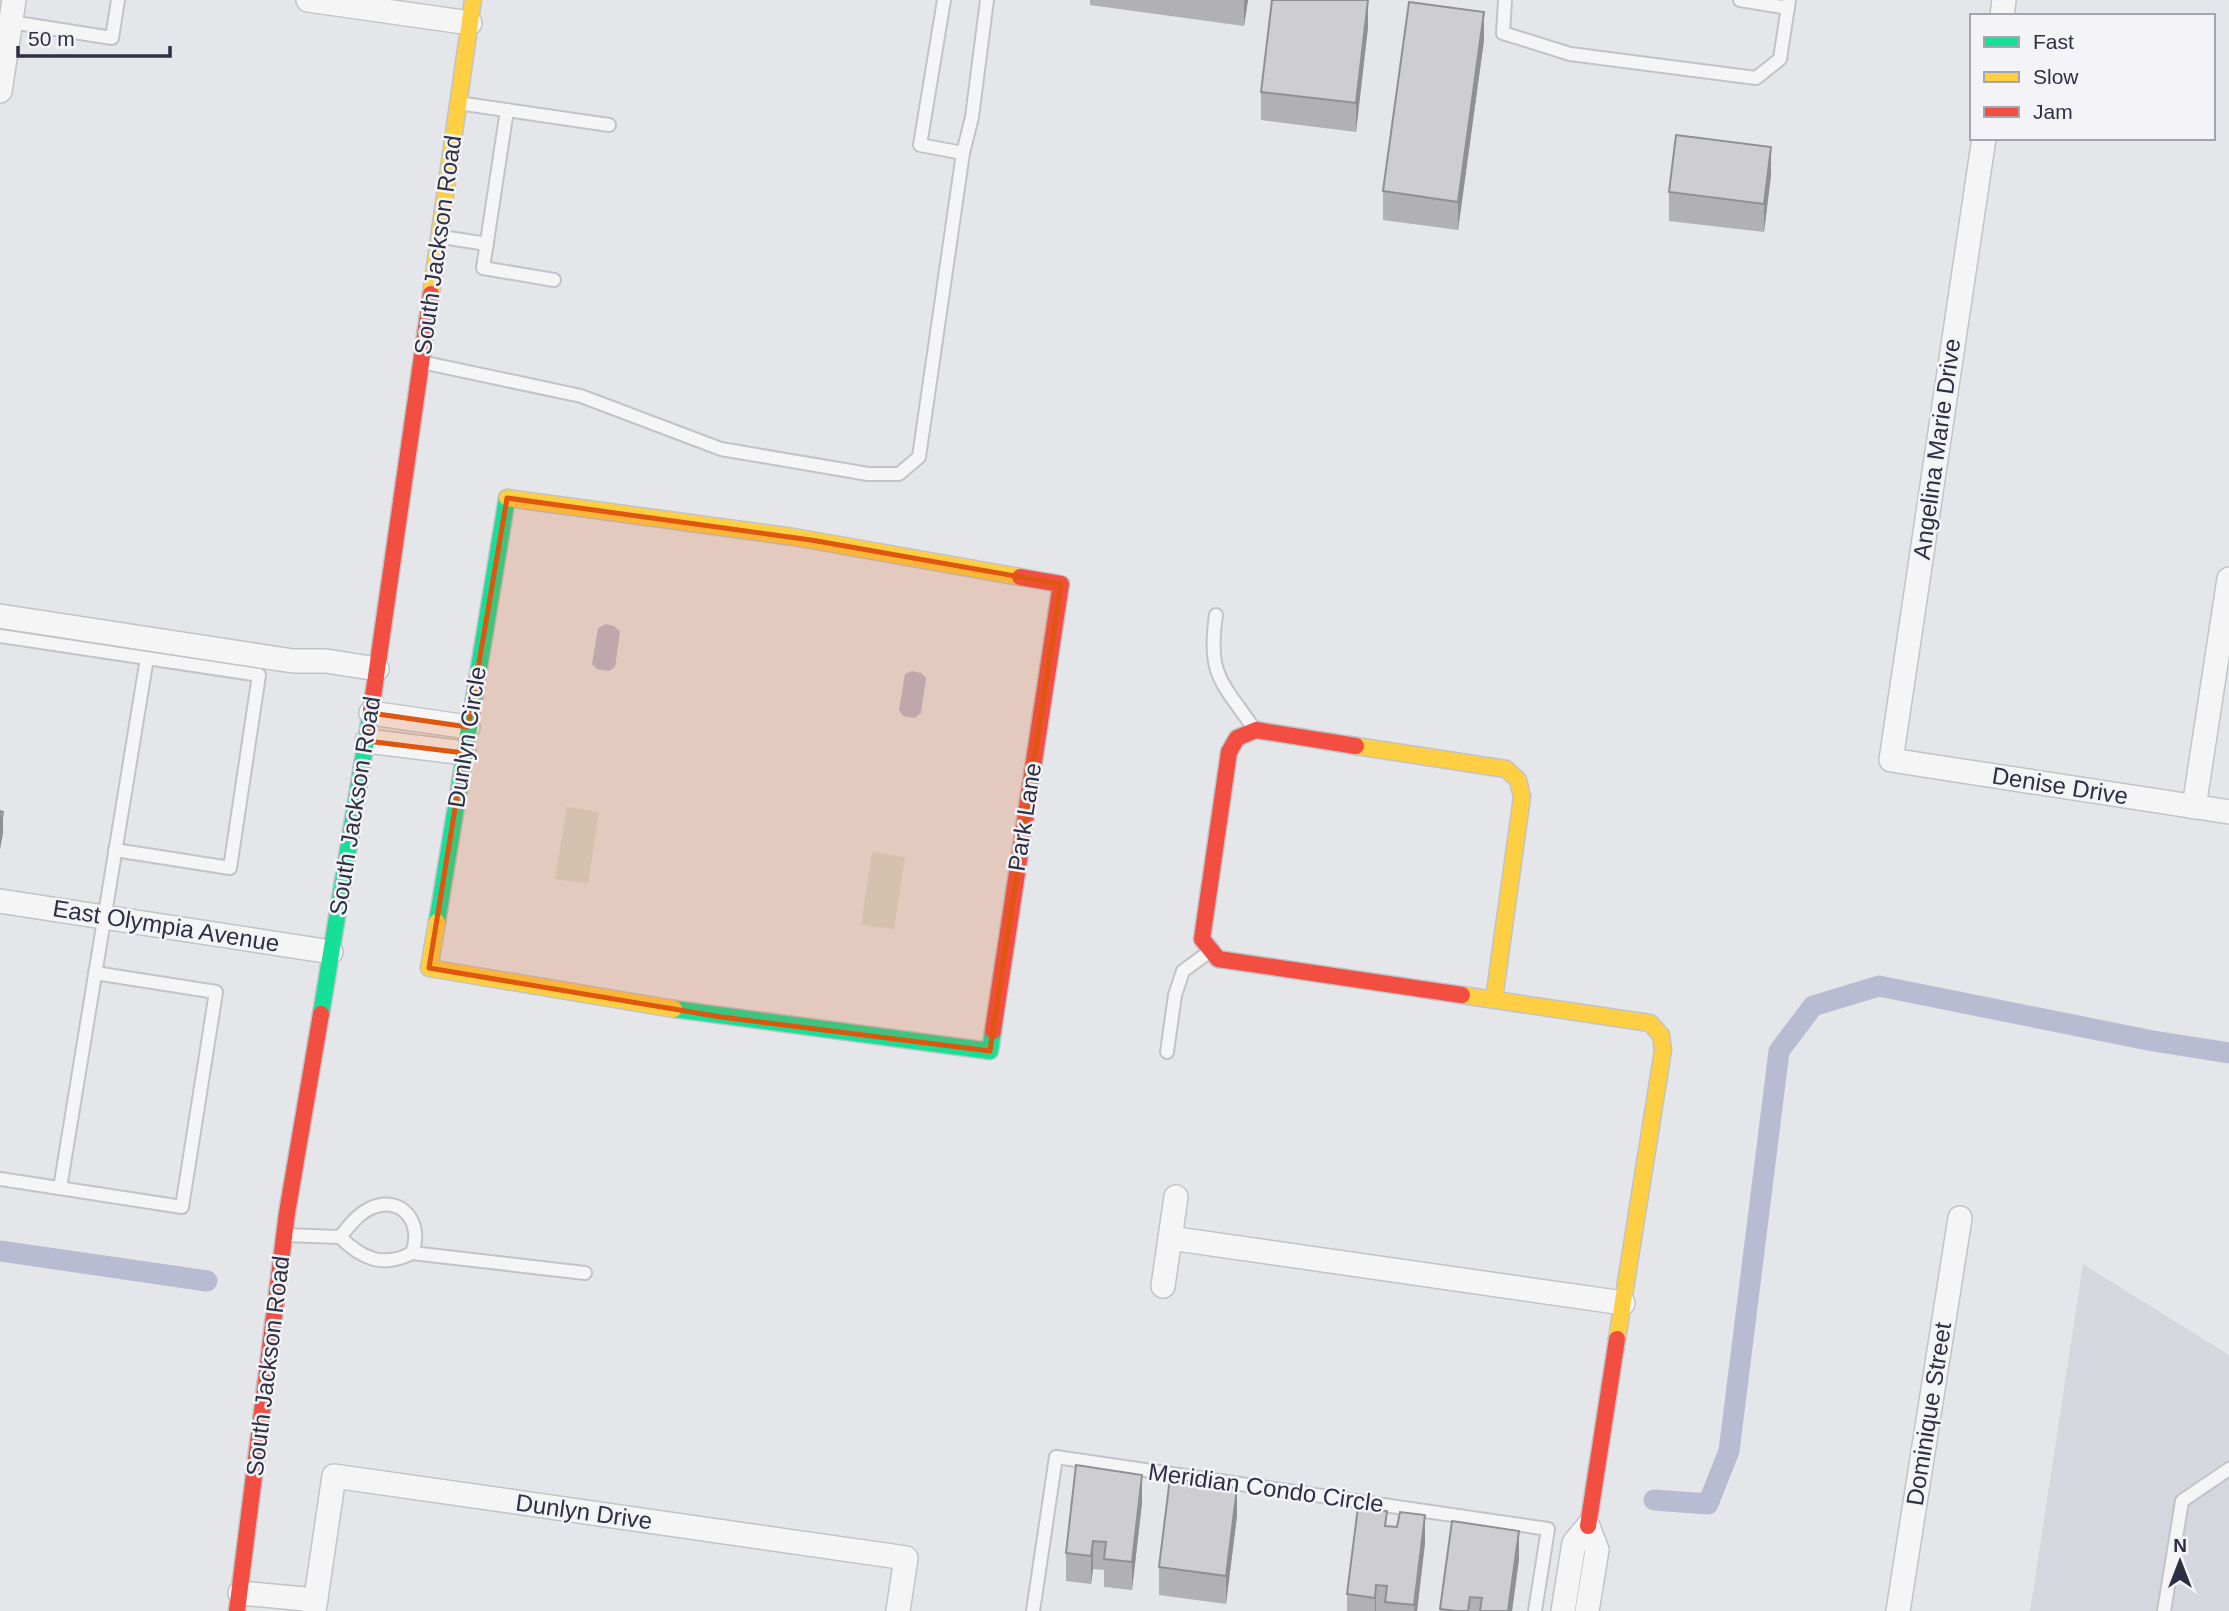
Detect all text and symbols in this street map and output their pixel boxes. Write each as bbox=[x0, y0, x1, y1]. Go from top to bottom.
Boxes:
scale bar bbox=[18, 14, 170, 58]
legend bbox=[1970, 14, 2215, 140]
text: 50 m bbox=[28, 27, 75, 50]
text: Fast bbox=[2033, 30, 2074, 53]
text: Slow bbox=[2033, 65, 2079, 88]
text: Jam bbox=[2033, 100, 2073, 123]
street label: South Jackson Road bbox=[409, 133, 466, 356]
street label: Angelina Marie Drive bbox=[1908, 337, 1965, 561]
street label: Dunlyn Circle bbox=[442, 664, 491, 810]
street label: South Jackson Road bbox=[324, 694, 385, 917]
street label: Park Lane bbox=[1003, 761, 1046, 873]
street label: Denise Drive bbox=[1990, 761, 2130, 810]
street label: East Olympia Avenue bbox=[51, 894, 281, 957]
street label: South Jackson Road bbox=[241, 1254, 294, 1478]
street label: Dominique Street bbox=[1901, 1320, 1956, 1508]
street label: Meridian Condo Circle bbox=[1147, 1458, 1386, 1517]
street label: Dunlyn Drive bbox=[514, 1489, 654, 1534]
north arrow bbox=[2145, 1527, 2215, 1597]
text: N bbox=[2173, 1535, 2187, 1556]

